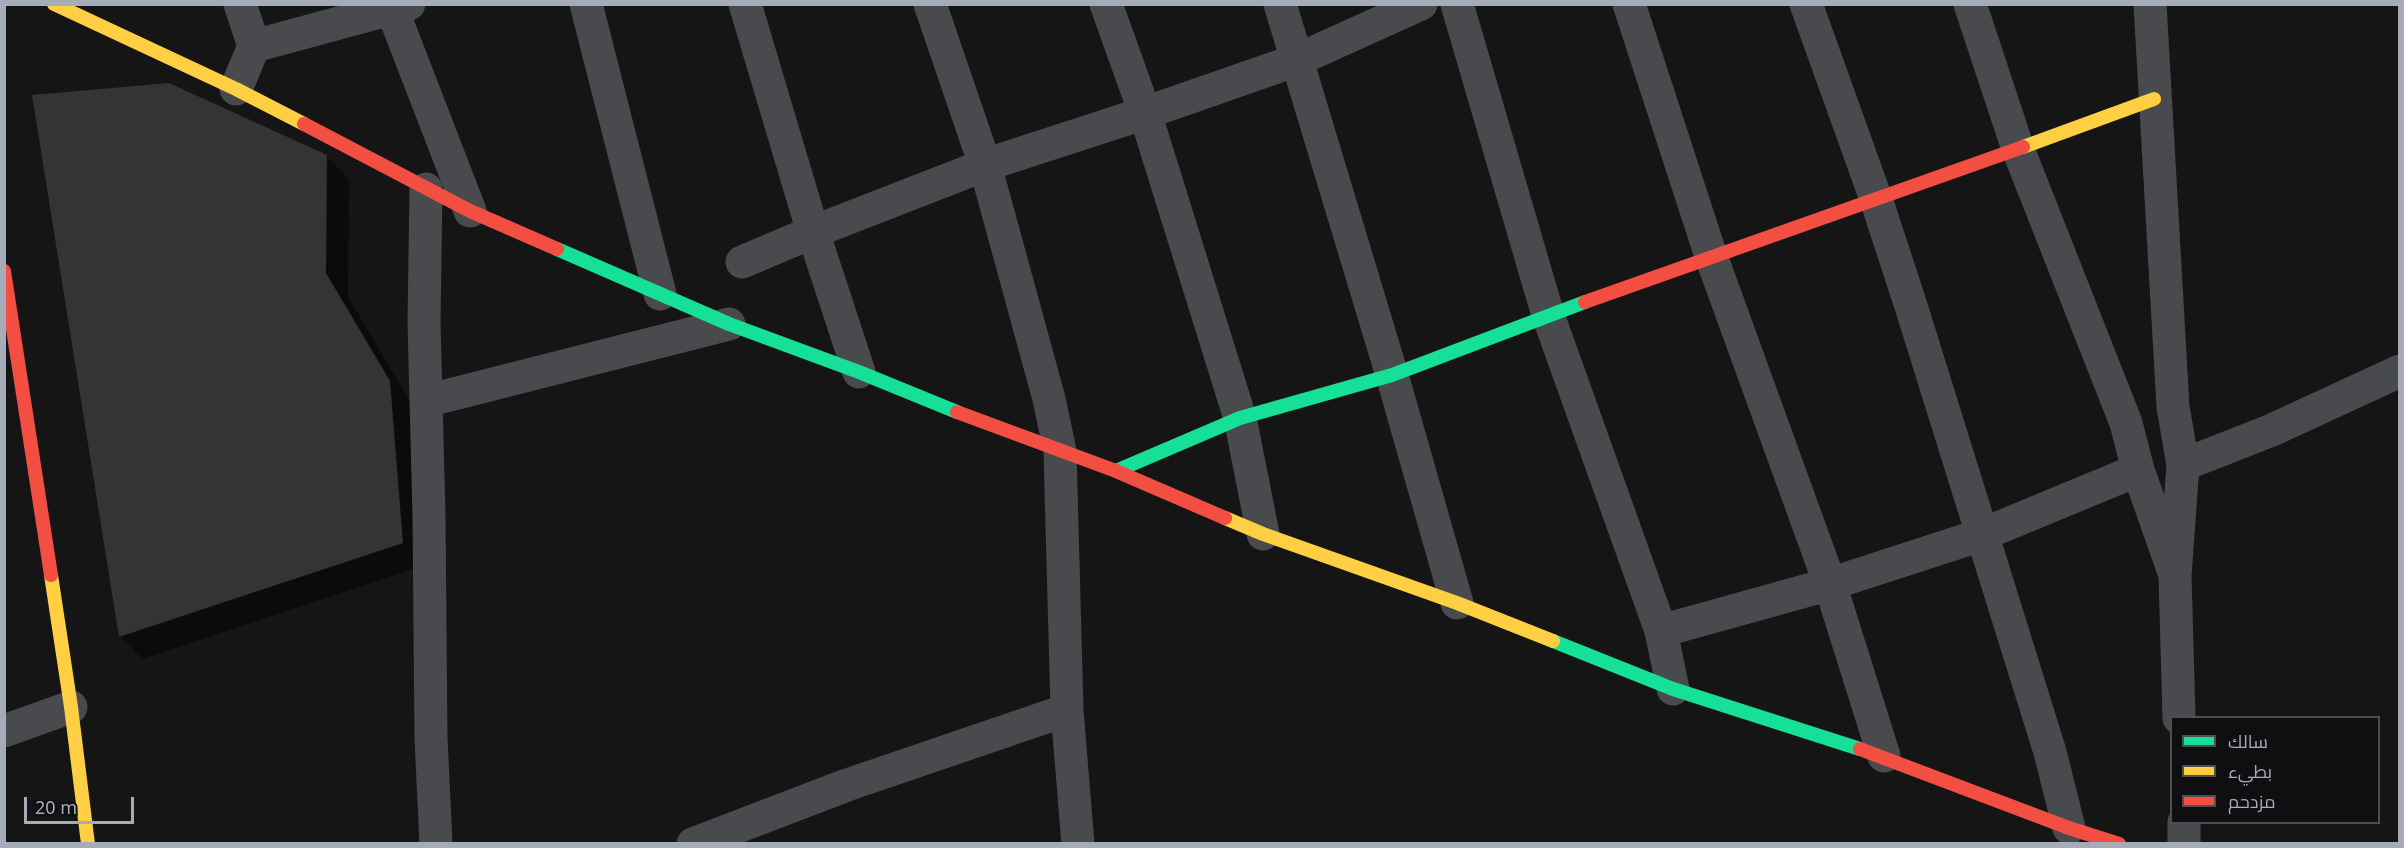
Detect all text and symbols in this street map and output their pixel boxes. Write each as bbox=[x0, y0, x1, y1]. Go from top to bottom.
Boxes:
legend bbox=[2170, 716, 2380, 824]
text: سالك bbox=[2228, 729, 2268, 753]
text: بطيء bbox=[2228, 759, 2272, 783]
scale bar bbox=[27, 785, 136, 823]
text: مزدحم bbox=[2228, 789, 2276, 813]
text: 20 m bbox=[35, 795, 77, 819]

